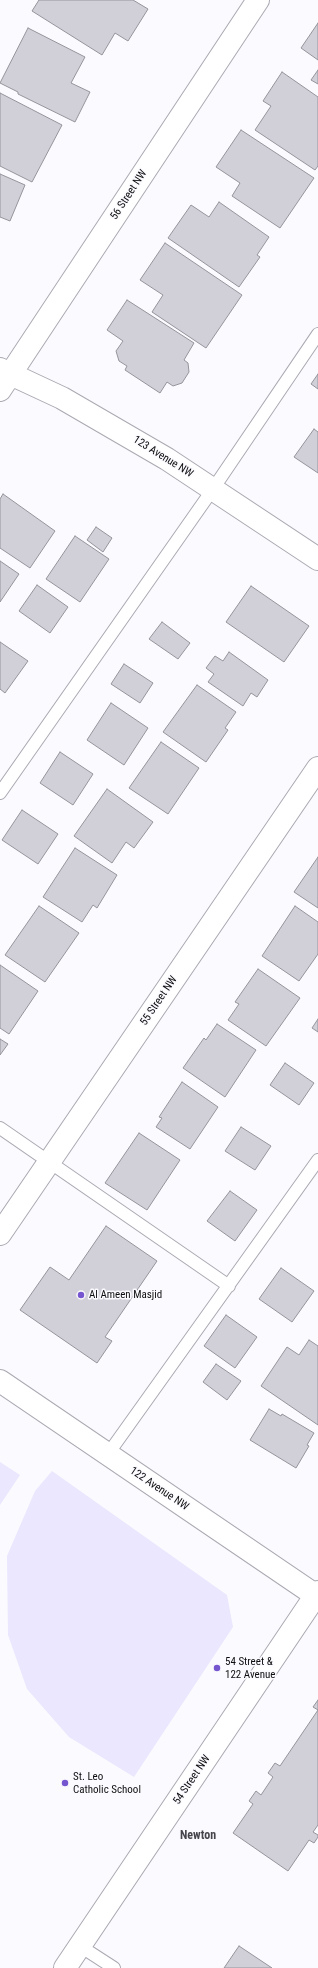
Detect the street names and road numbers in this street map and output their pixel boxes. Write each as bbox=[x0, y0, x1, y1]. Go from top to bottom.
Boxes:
street label: 56 Street NW bbox=[108, 168, 150, 222]
street label: 123 Avenue NW bbox=[131, 433, 195, 481]
street label: 55 Street NW bbox=[138, 974, 180, 1028]
street label: 122 Avenue NW bbox=[127, 1464, 191, 1514]
street label: 54 Street NW bbox=[171, 1753, 213, 1807]

